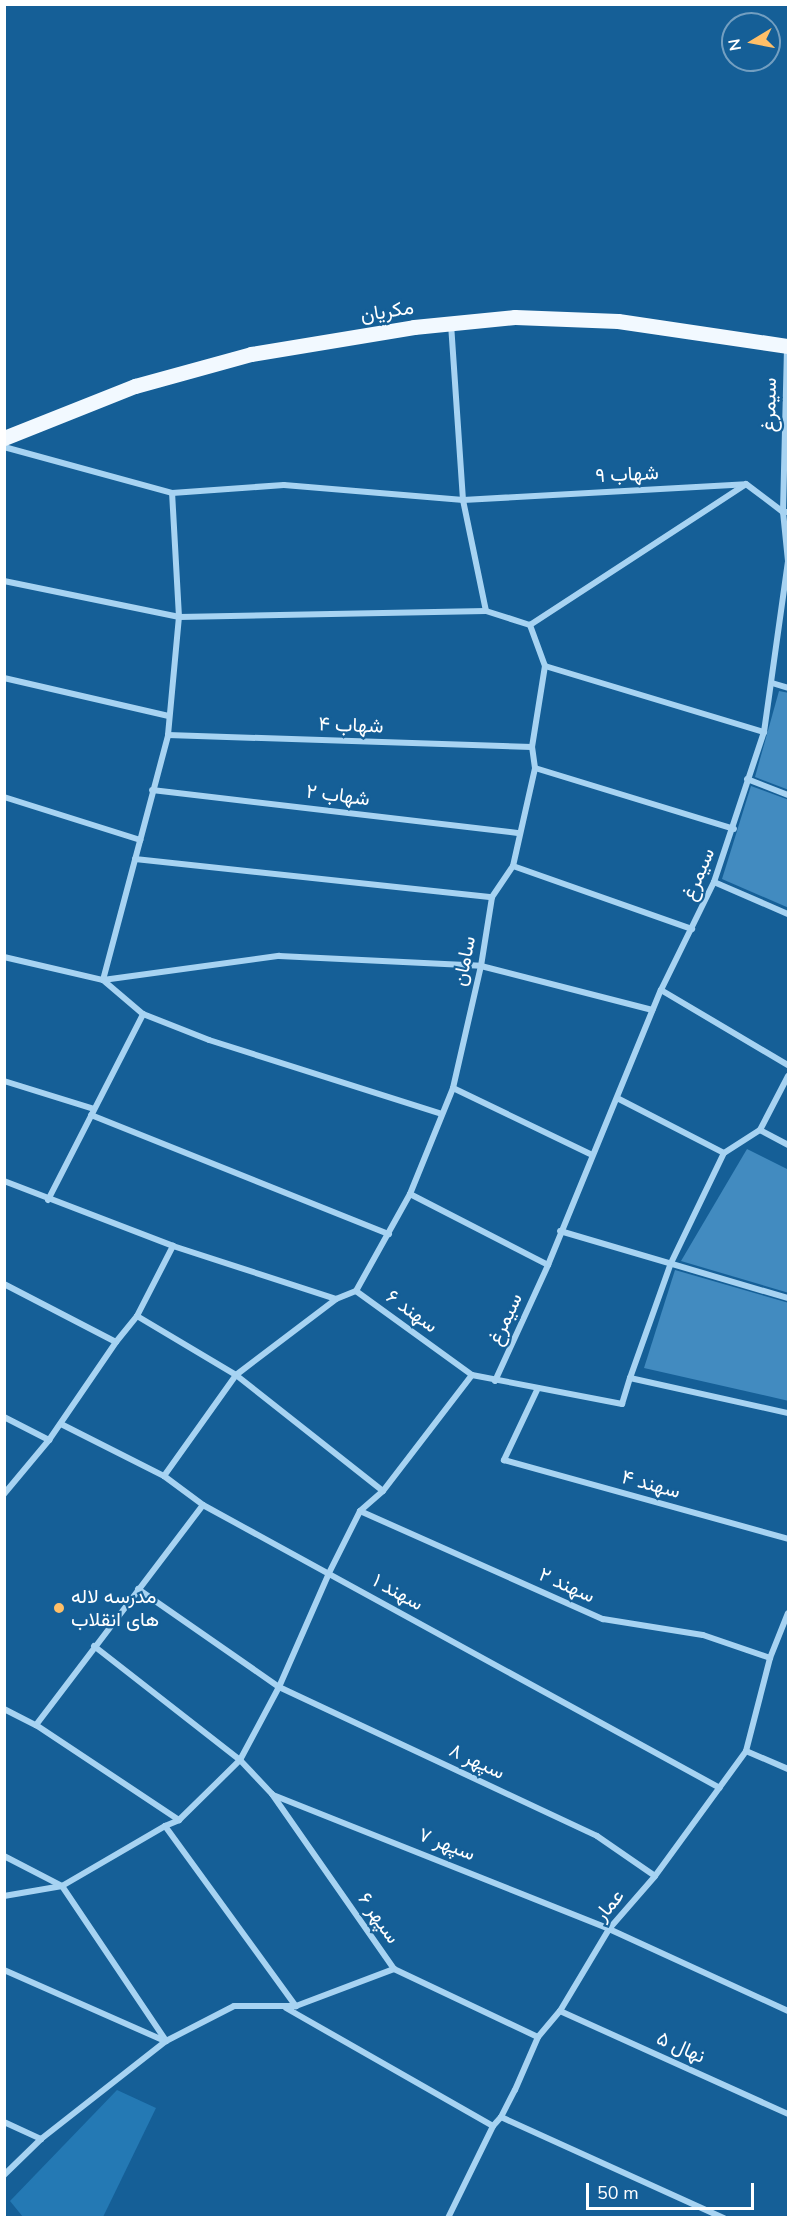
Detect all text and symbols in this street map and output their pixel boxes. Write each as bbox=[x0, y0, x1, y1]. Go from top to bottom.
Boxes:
north arrow bbox=[721, 12, 781, 72]
text: N bbox=[723, 37, 747, 53]
street label: مکریان bbox=[359, 295, 415, 327]
street label: سیمرغ bbox=[757, 377, 781, 433]
street label: شهاب ۹ bbox=[595, 460, 659, 488]
street label: شهاب ۴ bbox=[318, 712, 384, 738]
street label: شهاب ۲ bbox=[305, 779, 371, 811]
street label: سیمرغ bbox=[676, 844, 720, 904]
street label: سامان bbox=[447, 934, 481, 988]
street label: سهند ۶ bbox=[381, 1284, 443, 1338]
street label: سیمرغ bbox=[483, 1289, 527, 1349]
street label: سهند ۴ bbox=[619, 1465, 683, 1503]
street label: سهند ۲ bbox=[535, 1562, 599, 1608]
street label: سهند ۱ bbox=[369, 1568, 427, 1616]
place label: مدرسه لاله های انقلاب bbox=[71, 1584, 159, 1631]
marker: مدرسه لاله های انقلاب bbox=[52, 1601, 66, 1615]
street label: سپهر ۸ bbox=[445, 1738, 509, 1784]
street label: سپهر ۷ bbox=[415, 1822, 479, 1866]
street label: عمار bbox=[589, 1884, 629, 1926]
street label: سپهر ۶ bbox=[353, 1888, 405, 1948]
street label: نهال ۵ bbox=[653, 2026, 709, 2068]
scale bar bbox=[589, 2171, 757, 2209]
text: 50 m bbox=[597, 2181, 639, 2205]

